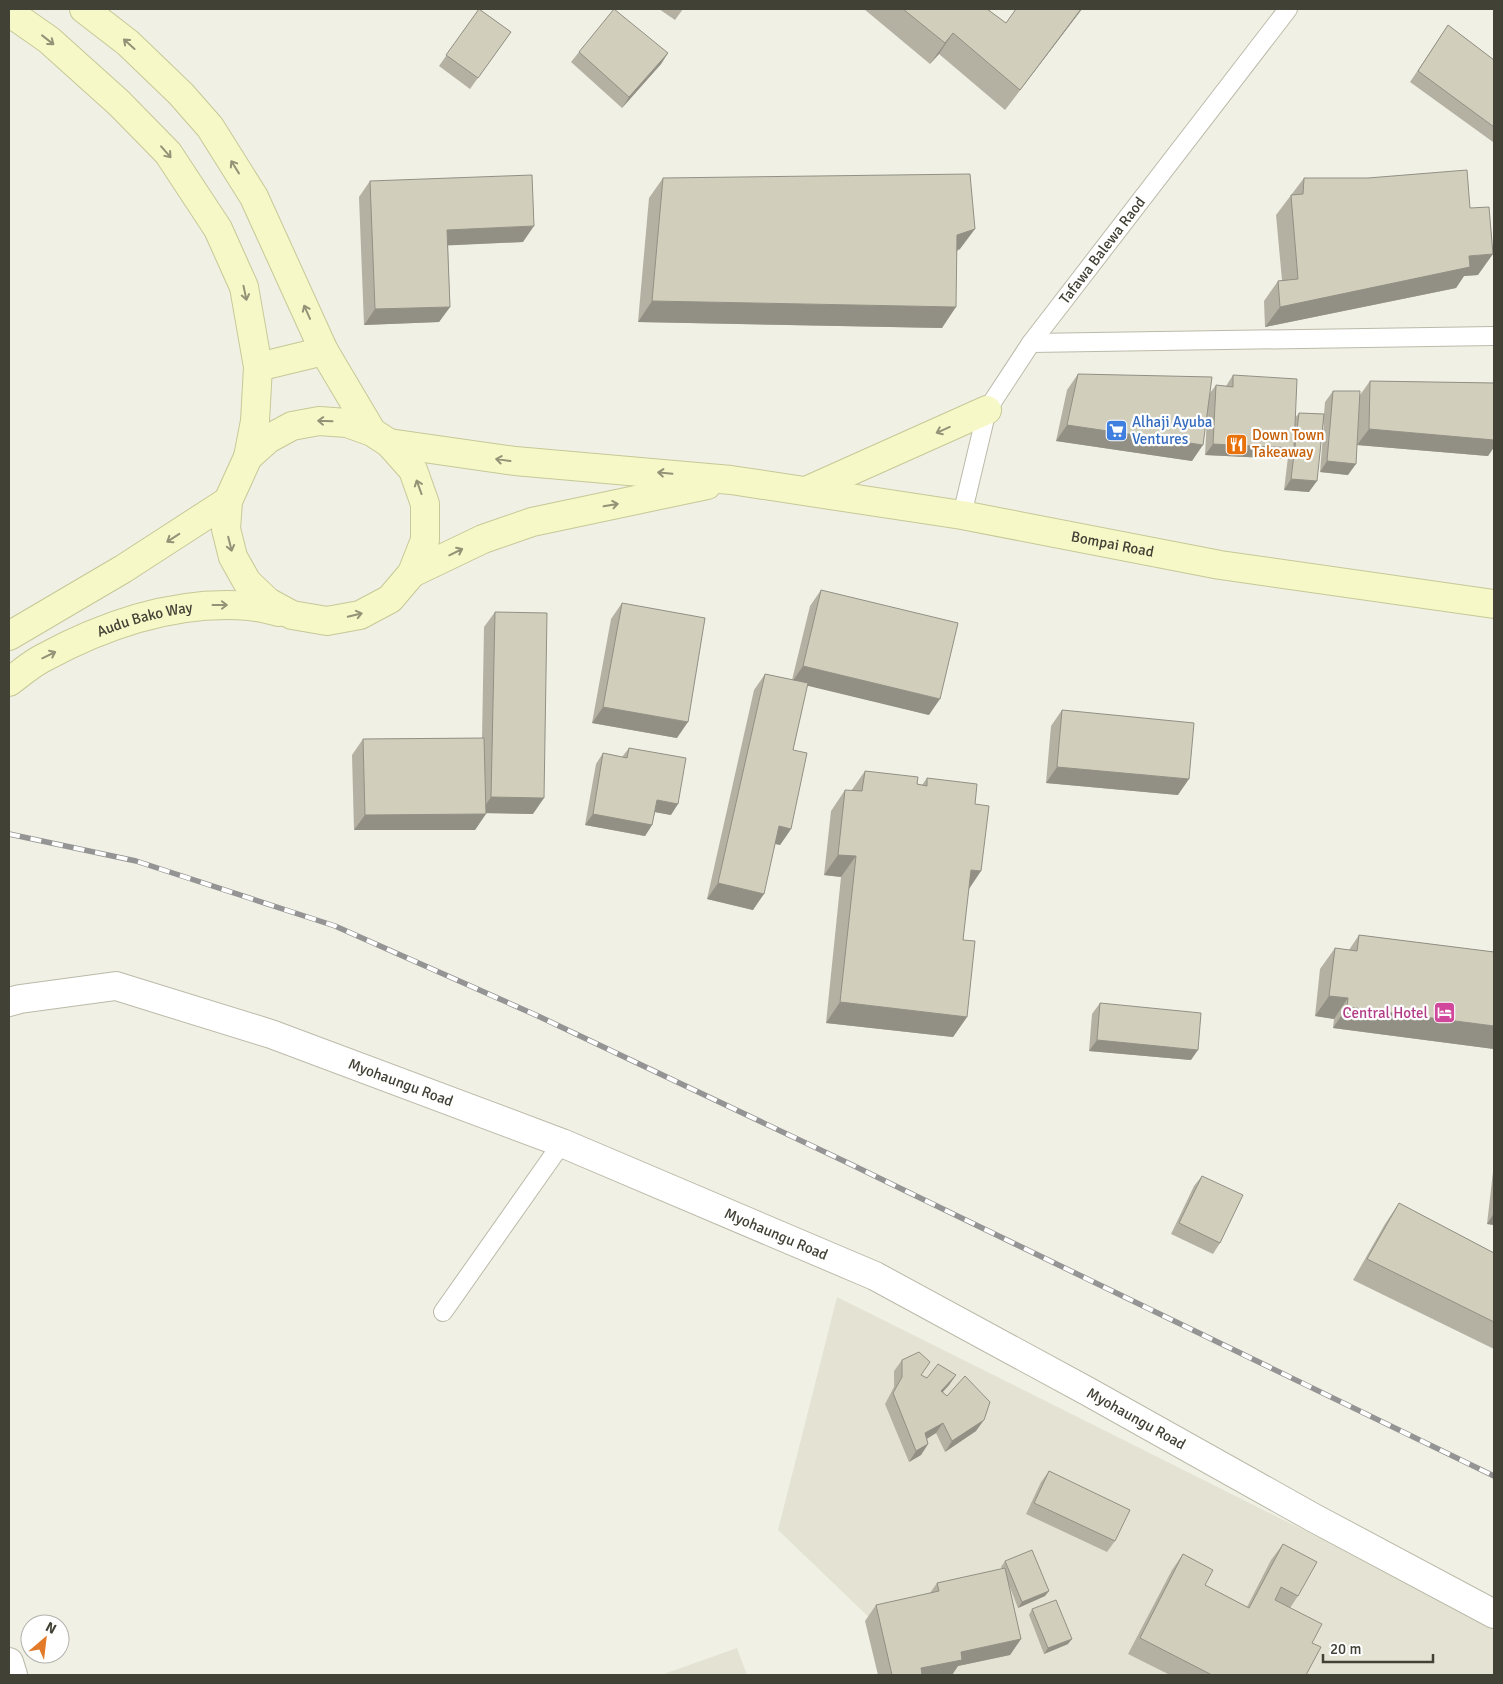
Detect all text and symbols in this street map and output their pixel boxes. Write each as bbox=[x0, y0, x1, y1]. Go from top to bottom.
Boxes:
one-way arrow bbox=[42, 34, 55, 45]
one-way arrow bbox=[123, 39, 136, 50]
one-way arrow bbox=[160, 145, 171, 158]
one-way arrow bbox=[230, 160, 240, 174]
street label: Tafawa Balewa Raod bbox=[1055, 193, 1149, 307]
one-way arrow bbox=[240, 284, 250, 300]
one-way arrow bbox=[302, 305, 312, 320]
place label: Alhaji Ayuba Ventures bbox=[1132, 413, 1212, 448]
one-way arrow bbox=[317, 417, 333, 426]
supermarket icon: Alhaji Ayuba Ventures bbox=[1104, 419, 1128, 443]
one-way arrow bbox=[936, 425, 951, 435]
place label: Down Town Takeaway bbox=[1252, 426, 1325, 461]
restaurant icon: Down Town Takeaway bbox=[1224, 432, 1248, 456]
one-way arrow bbox=[495, 454, 511, 464]
one-way arrow bbox=[657, 469, 673, 478]
one-way arrow bbox=[414, 480, 423, 495]
one-way arrow bbox=[602, 499, 618, 509]
street label: Bompai Road bbox=[1070, 527, 1155, 561]
one-way arrow bbox=[166, 533, 180, 543]
one-way arrow bbox=[226, 536, 235, 552]
one-way arrow bbox=[448, 547, 463, 556]
street label: Audu Bako Way bbox=[94, 598, 193, 641]
one-way arrow bbox=[212, 600, 228, 610]
one-way arrow bbox=[347, 610, 363, 620]
one-way arrow bbox=[41, 650, 56, 659]
hotel icon: Central Hotel bbox=[1432, 1001, 1456, 1025]
place label: Central Hotel bbox=[1343, 1004, 1428, 1022]
street label: Myohaungu Road bbox=[346, 1055, 456, 1110]
street label: Myohaungu Road bbox=[722, 1204, 831, 1264]
street label: Myohaungu Road bbox=[1084, 1384, 1189, 1453]
north arrow bbox=[20, 1614, 70, 1664]
text: N bbox=[43, 1618, 59, 1638]
scale bar bbox=[1323, 1632, 1433, 1664]
text: 20 m bbox=[1330, 1640, 1361, 1658]

